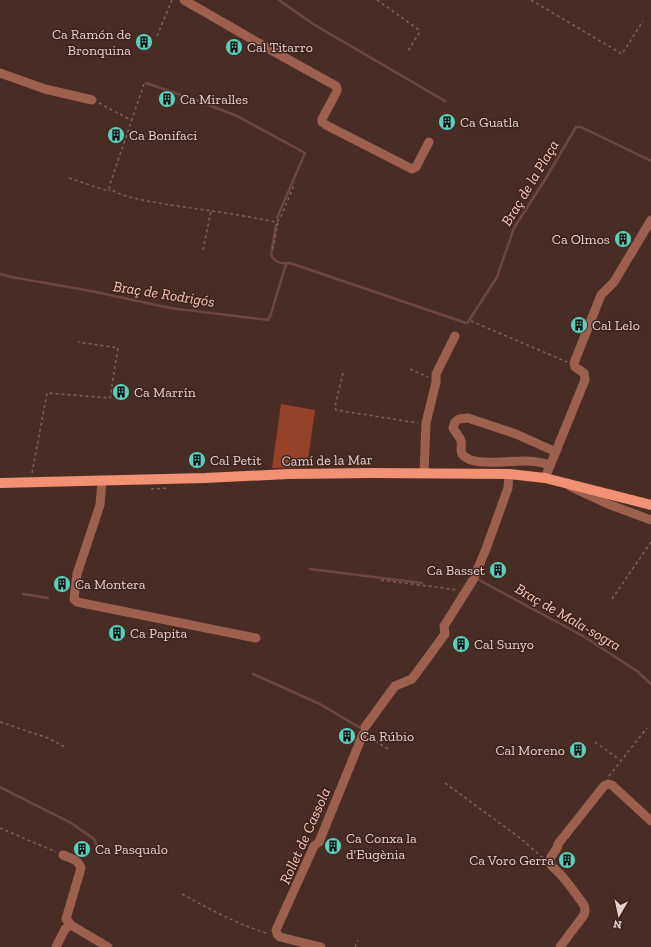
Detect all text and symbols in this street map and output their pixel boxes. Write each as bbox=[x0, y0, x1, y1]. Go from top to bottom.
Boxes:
place label: Ca Ramón de Bronquina bbox=[52, 26, 131, 59]
building icon: Ca Ramón de Bronquina bbox=[134, 32, 154, 52]
building icon: Cal Titarro bbox=[224, 37, 244, 57]
place label: Cal Titarro bbox=[247, 39, 313, 56]
building icon: Ca Miralles bbox=[157, 89, 177, 109]
place label: Ca Miralles bbox=[180, 91, 248, 108]
building icon: Ca Guatla bbox=[437, 112, 457, 132]
place label: Ca Guatla bbox=[460, 114, 519, 131]
building icon: Ca Bonifaci bbox=[106, 125, 126, 145]
place label: Ca Bonifaci bbox=[129, 127, 197, 144]
water label: Braç de la Plaça bbox=[497, 137, 563, 229]
building icon: Ca Olmos bbox=[613, 229, 633, 249]
place label: Ca Olmos bbox=[552, 231, 610, 248]
water label: Braç de Rodrigós bbox=[112, 277, 216, 311]
building icon: Cal Lelo bbox=[569, 315, 589, 335]
place label: Cal Lelo bbox=[592, 317, 640, 334]
building icon: Ca Marrín bbox=[111, 382, 131, 402]
place label: Ca Marrín bbox=[134, 384, 196, 401]
building icon: Cal Petit bbox=[187, 450, 207, 470]
street label: Camí de la Mar bbox=[281, 451, 373, 470]
place label: Cal Petit bbox=[210, 452, 262, 469]
building icon: Ca Basset bbox=[488, 560, 508, 580]
place label: Ca Basset bbox=[427, 562, 486, 579]
building icon: Ca Montera bbox=[52, 574, 72, 594]
place label: Ca Montera bbox=[75, 576, 146, 593]
water label: Braç de Mala-sogra bbox=[512, 579, 624, 655]
building icon: Ca Papita bbox=[107, 623, 127, 643]
place label: Ca Papita bbox=[130, 625, 188, 642]
building icon: Cal Sunyo bbox=[451, 634, 471, 654]
place label: Cal Sunyo bbox=[474, 636, 534, 653]
building icon: Ca Rúbio bbox=[337, 726, 357, 746]
place label: Ca Rúbio bbox=[360, 728, 414, 745]
building icon: Cal Moreno bbox=[568, 740, 588, 760]
place label: Cal Moreno bbox=[495, 742, 565, 759]
water label: Rollet de Cassola bbox=[276, 785, 334, 887]
place label: Ca Conxa la d'Eugènia bbox=[346, 830, 417, 863]
building icon: Ca Conxa la d'Eugènia bbox=[323, 836, 343, 856]
building icon: Ca Pasqualo bbox=[72, 839, 92, 859]
place label: Ca Pasqualo bbox=[95, 841, 168, 858]
building icon: Ca Voro Gerra bbox=[557, 850, 577, 870]
place label: Ca Voro Gerra bbox=[469, 852, 554, 869]
north arrow bbox=[599, 895, 639, 935]
text: N bbox=[612, 917, 623, 931]

